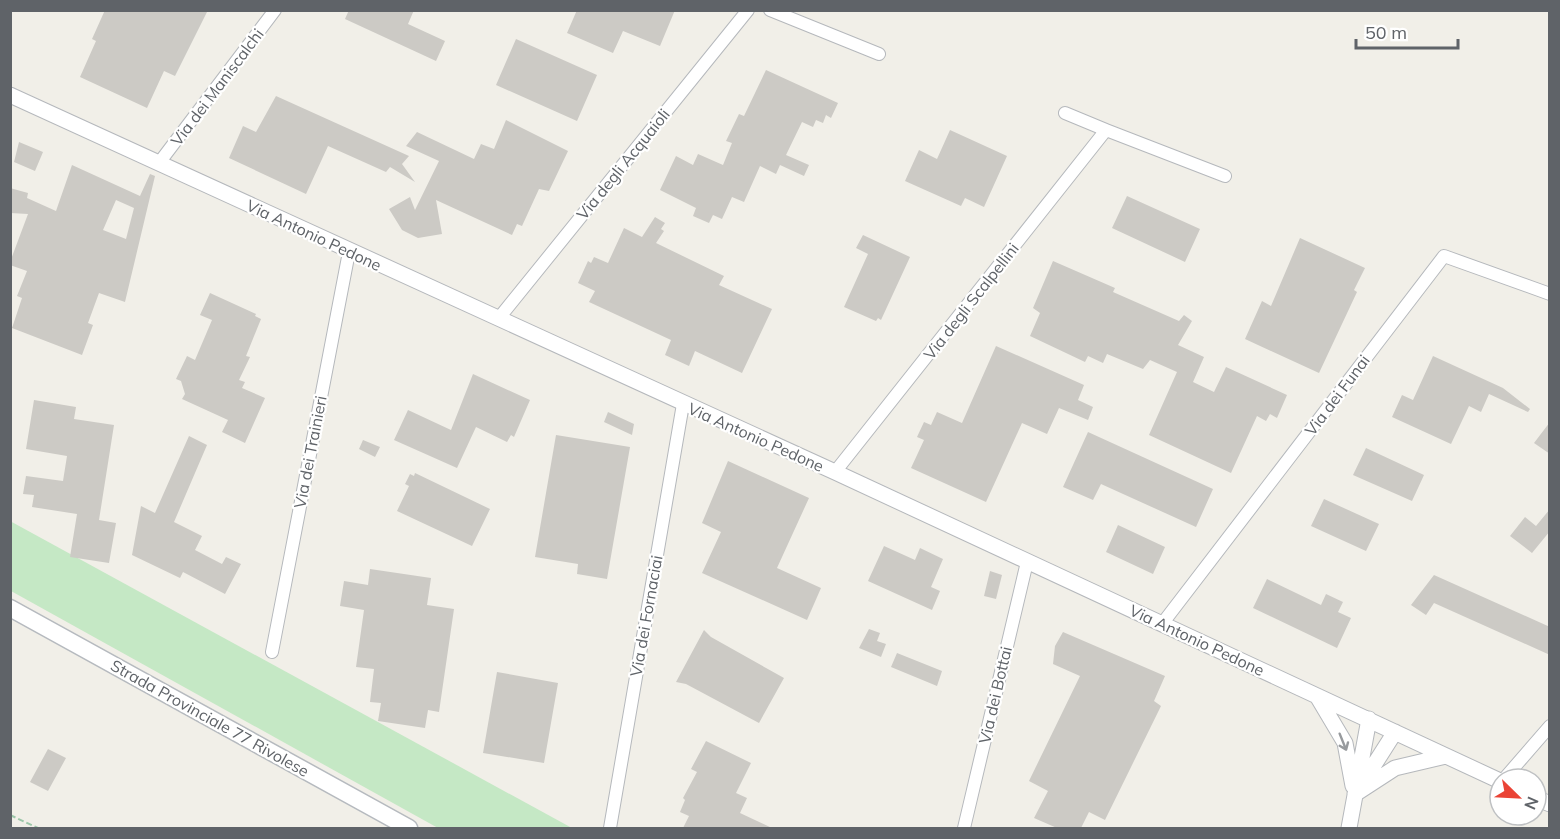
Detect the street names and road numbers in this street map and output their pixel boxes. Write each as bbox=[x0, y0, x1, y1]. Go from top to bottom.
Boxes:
street label: Via dei Maniscalchi bbox=[166, 24, 268, 150]
street label: Via degli Acquaioli bbox=[572, 104, 674, 224]
street label: Via Antonio Pedone bbox=[243, 195, 385, 275]
street label: Via degli Scalpellini bbox=[919, 239, 1023, 363]
street label: Via dei Funai bbox=[1300, 351, 1374, 439]
street label: Via dei Trainieri bbox=[289, 394, 331, 510]
street label: Via Antonio Pedone bbox=[685, 398, 827, 476]
street label: Via dei Fornaciai bbox=[625, 554, 667, 678]
street label: Via Antonio Pedone bbox=[1126, 600, 1268, 680]
street label: Via dei Bottai bbox=[974, 644, 1016, 746]
street label: Strada Provinciale 77 Rivolese bbox=[107, 655, 313, 781]

